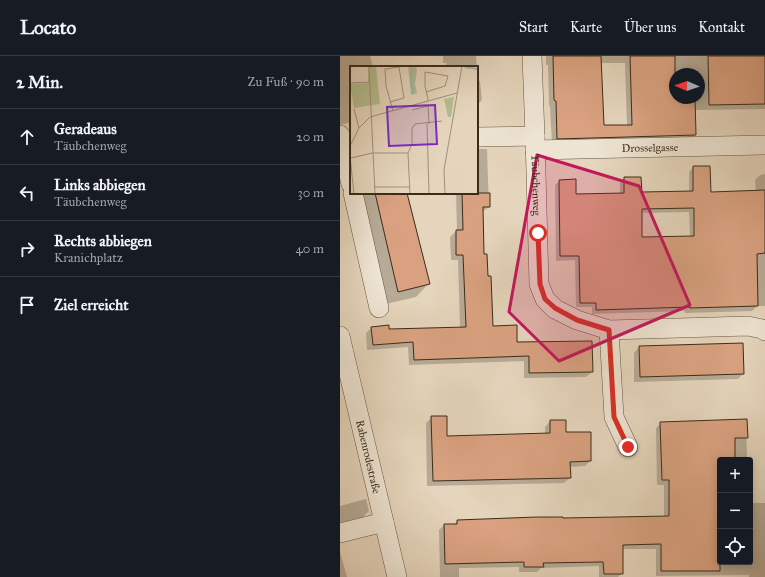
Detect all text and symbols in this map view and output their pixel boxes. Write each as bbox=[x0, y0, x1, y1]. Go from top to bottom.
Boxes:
text: Locato bbox=[20, 16, 76, 39]
text: Start bbox=[519, 19, 548, 36]
text: Karte bbox=[570, 19, 602, 36]
text: Über uns bbox=[624, 19, 676, 36]
text: Kontakt bbox=[698, 19, 745, 36]
inset map bbox=[350, 66, 478, 194]
north arrow bbox=[669, 68, 705, 104]
text: 2 Min. bbox=[16, 72, 63, 93]
text: Zu Fuß · 90 m bbox=[247, 74, 324, 90]
text: Geradeaus bbox=[54, 120, 117, 138]
icon: ahead bbox=[16, 126, 38, 148]
text: 20 m bbox=[296, 129, 324, 145]
text: Täubchenweg bbox=[54, 138, 127, 154]
street label: Drosselgasse bbox=[622, 140, 679, 155]
street label: Täubchenweg bbox=[529, 154, 544, 217]
text: Links abbiegen bbox=[54, 176, 146, 194]
icon: left bbox=[16, 182, 38, 204]
text: 30 m bbox=[298, 185, 324, 201]
text: Täubchenweg bbox=[54, 194, 127, 210]
route start bbox=[529, 224, 547, 242]
text: Rechts abbiegen bbox=[54, 232, 152, 250]
icon: right bbox=[16, 238, 38, 260]
text: 40 m bbox=[295, 241, 324, 257]
text: Kranichplatz bbox=[54, 250, 123, 266]
icon: arrive bbox=[16, 294, 38, 316]
text: Ziel erreicht bbox=[54, 296, 129, 314]
street label: Rabenrodestraße bbox=[354, 419, 384, 495]
route end bbox=[619, 438, 637, 456]
map controls bbox=[717, 457, 753, 565]
button: + bbox=[717, 457, 753, 493]
button: − bbox=[717, 493, 753, 529]
button: locate bbox=[717, 529, 753, 565]

